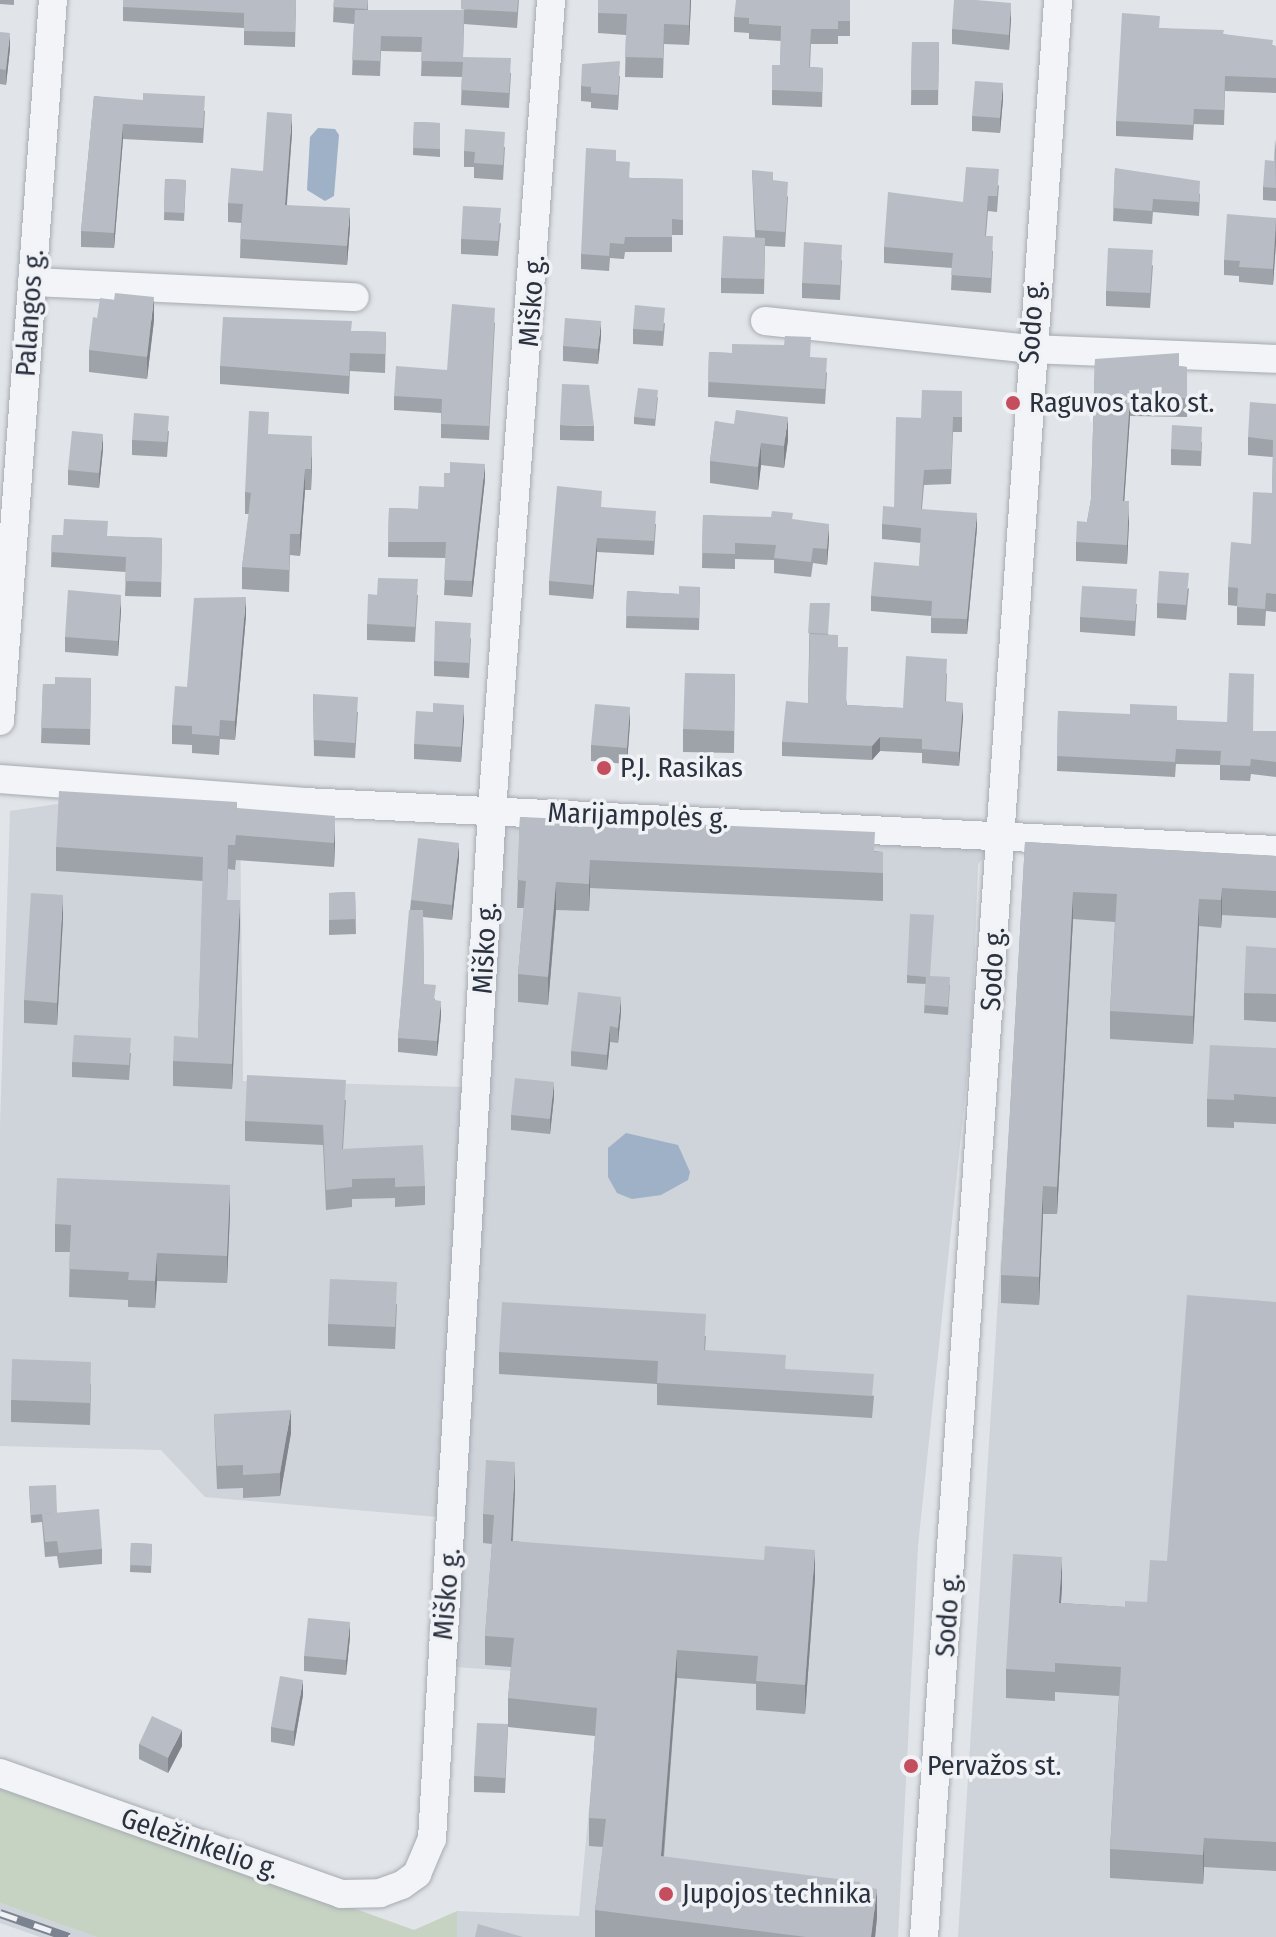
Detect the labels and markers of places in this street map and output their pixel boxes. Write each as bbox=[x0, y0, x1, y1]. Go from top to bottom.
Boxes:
place label: Raguvos tako st. bbox=[1029, 386, 1214, 420]
marker: Raguvos tako st. bbox=[1004, 394, 1022, 412]
place label: P.J. Rasikas bbox=[620, 751, 743, 785]
marker: P.J. Rasikas bbox=[595, 759, 613, 777]
place label: Pervažos st. bbox=[927, 1749, 1061, 1783]
marker: Pervažos st. bbox=[902, 1757, 920, 1775]
place label: Jupojos technika bbox=[682, 1877, 872, 1911]
marker: Jupojos technika bbox=[657, 1885, 675, 1903]

